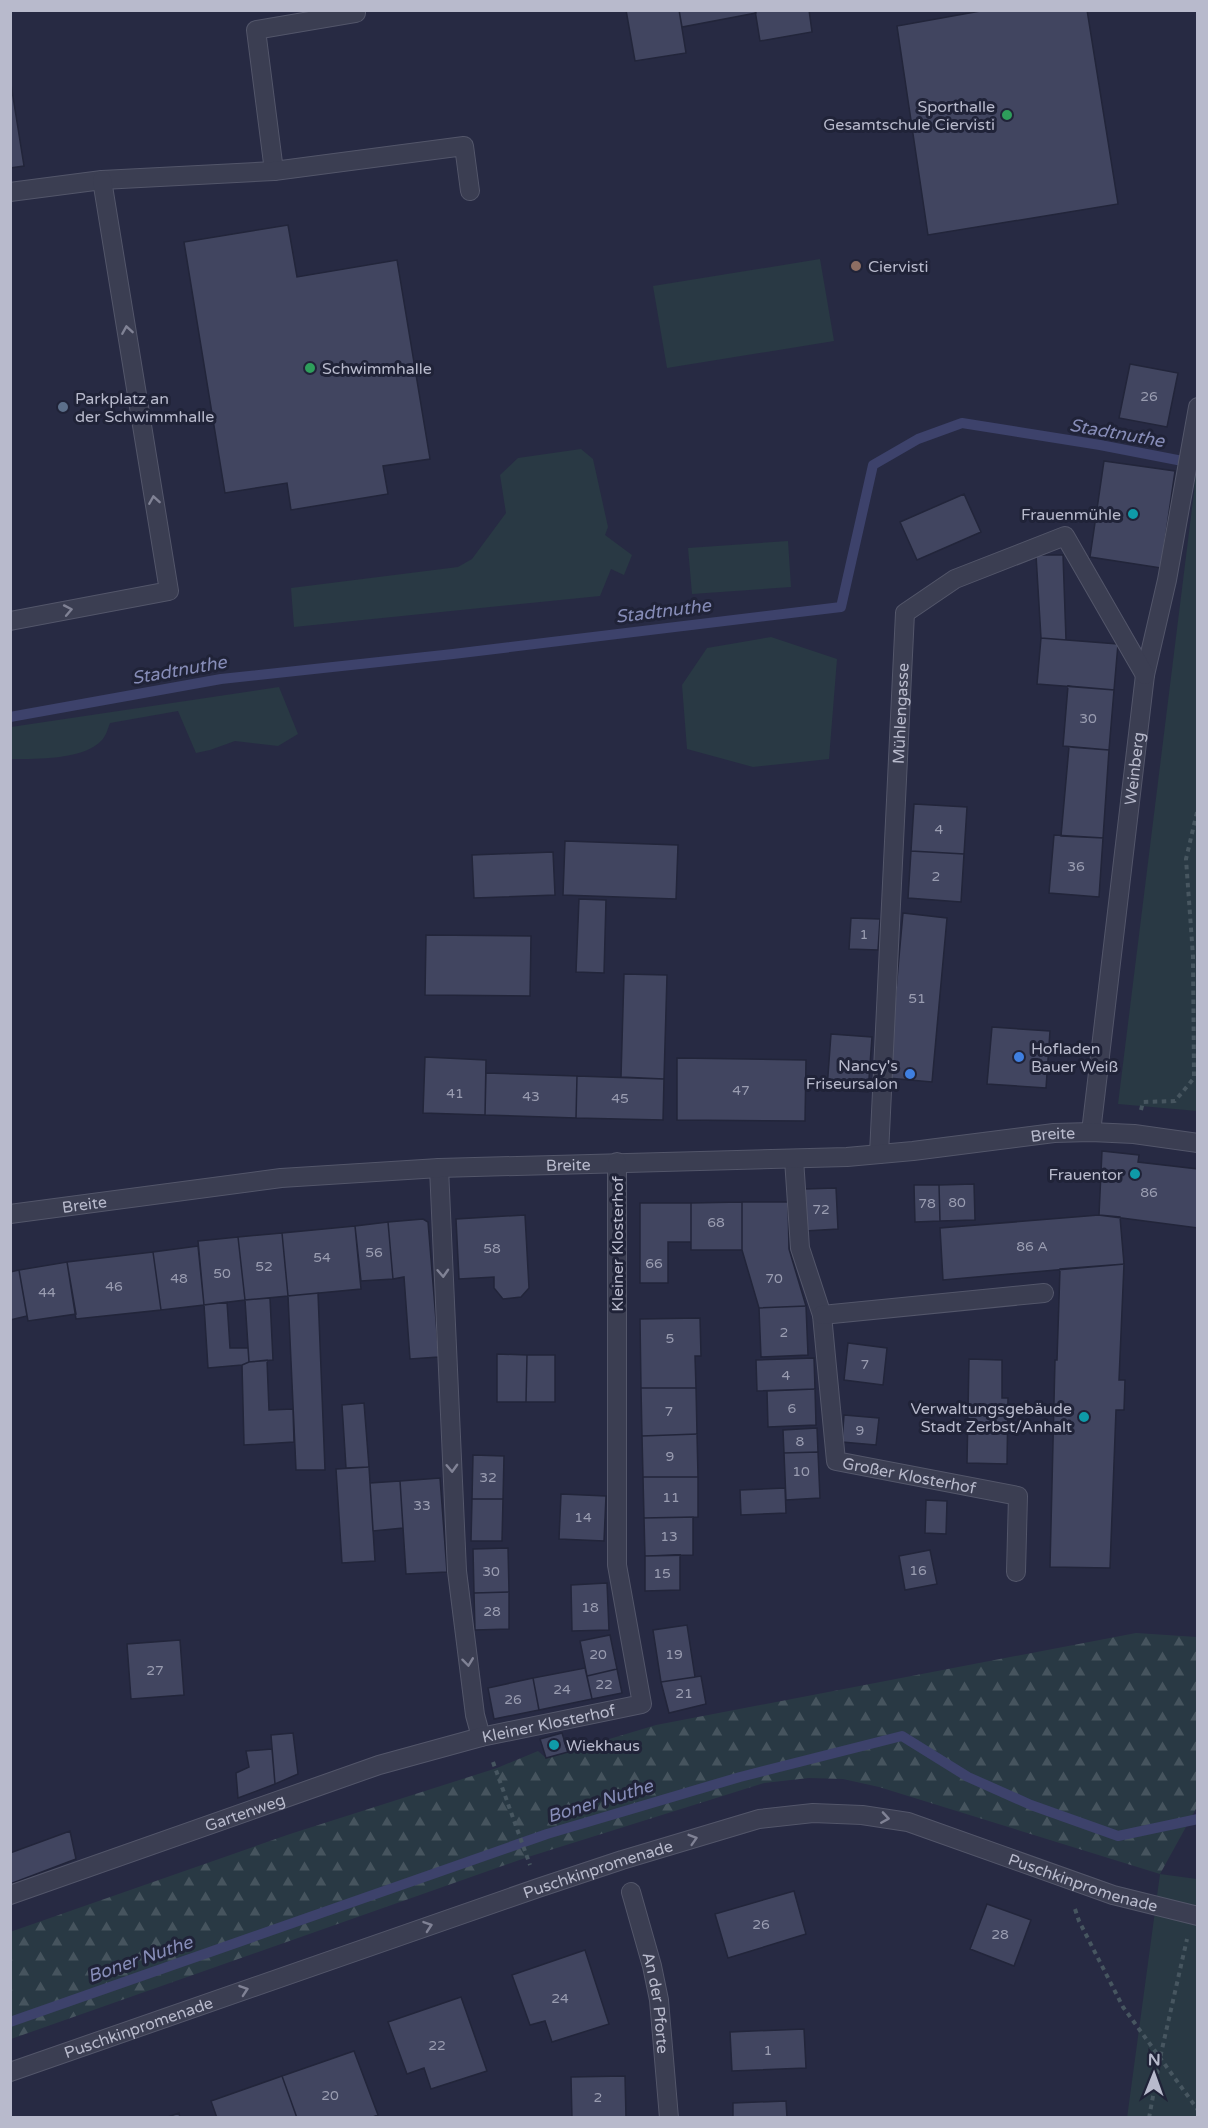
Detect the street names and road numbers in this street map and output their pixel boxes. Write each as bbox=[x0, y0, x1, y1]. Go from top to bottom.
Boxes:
street label: Mühlengasse bbox=[889, 663, 914, 765]
street label: Weinberg bbox=[1121, 731, 1149, 806]
street label: Breite bbox=[1029, 1123, 1076, 1147]
street label: Breite bbox=[546, 1155, 591, 1176]
street label: Kleiner Klosterhof bbox=[608, 1175, 628, 1312]
street label: Breite bbox=[61, 1192, 108, 1218]
street label: Großer Klosterhof bbox=[841, 1453, 978, 1499]
street label: Kleiner Klosterhof bbox=[480, 1701, 618, 1748]
street label: Gartenweg bbox=[202, 1790, 288, 1837]
street label: Puschkinpromenade bbox=[521, 1836, 675, 1903]
street label: Puschkinpromenade bbox=[1005, 1850, 1160, 1917]
street label: An der Pforte bbox=[638, 1950, 673, 2054]
street label: Puschkinpromenade bbox=[62, 1993, 216, 2063]

